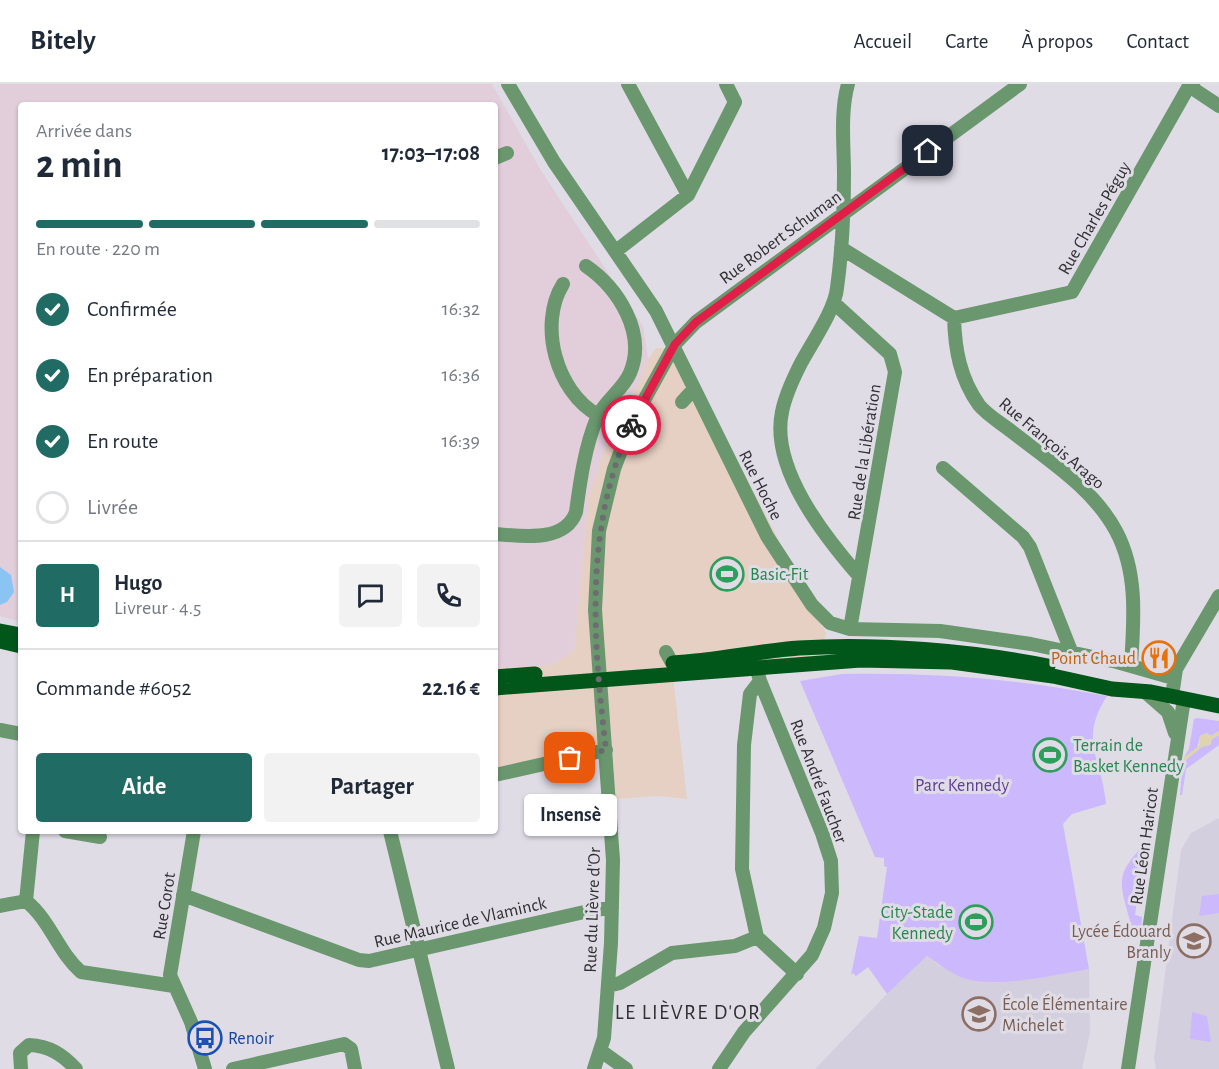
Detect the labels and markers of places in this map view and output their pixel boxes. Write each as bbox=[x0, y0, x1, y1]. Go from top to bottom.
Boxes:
pin bbox=[902, 125, 953, 176]
sports icon: Basic-Fit bbox=[709, 556, 745, 592]
place label: Basic-Fit bbox=[750, 566, 809, 584]
restaurant icon: Point Chaud bbox=[1141, 640, 1177, 676]
place label: Point Chaud bbox=[1051, 650, 1136, 668]
pin bbox=[544, 732, 595, 783]
sports icon: Terrain de Basket Kennedy bbox=[1032, 737, 1068, 773]
place label: Terrain de Basket Kennedy bbox=[1073, 737, 1184, 776]
callout: Insensè bbox=[524, 794, 616, 836]
place label: City-Stade Kennedy bbox=[881, 904, 953, 943]
sports icon: City-Stade Kennedy bbox=[958, 904, 994, 940]
place label: Lycée Édouard Branly bbox=[1071, 920, 1171, 962]
school or university icon: Lycée Édouard Branly bbox=[1176, 923, 1212, 959]
place label: École Élémentaire Michelet bbox=[1002, 993, 1128, 1035]
school or university icon: École Élémentaire Michelet bbox=[961, 996, 997, 1032]
bus stop icon: Renoir bbox=[187, 1020, 223, 1056]
place label: Renoir bbox=[228, 1030, 274, 1048]

